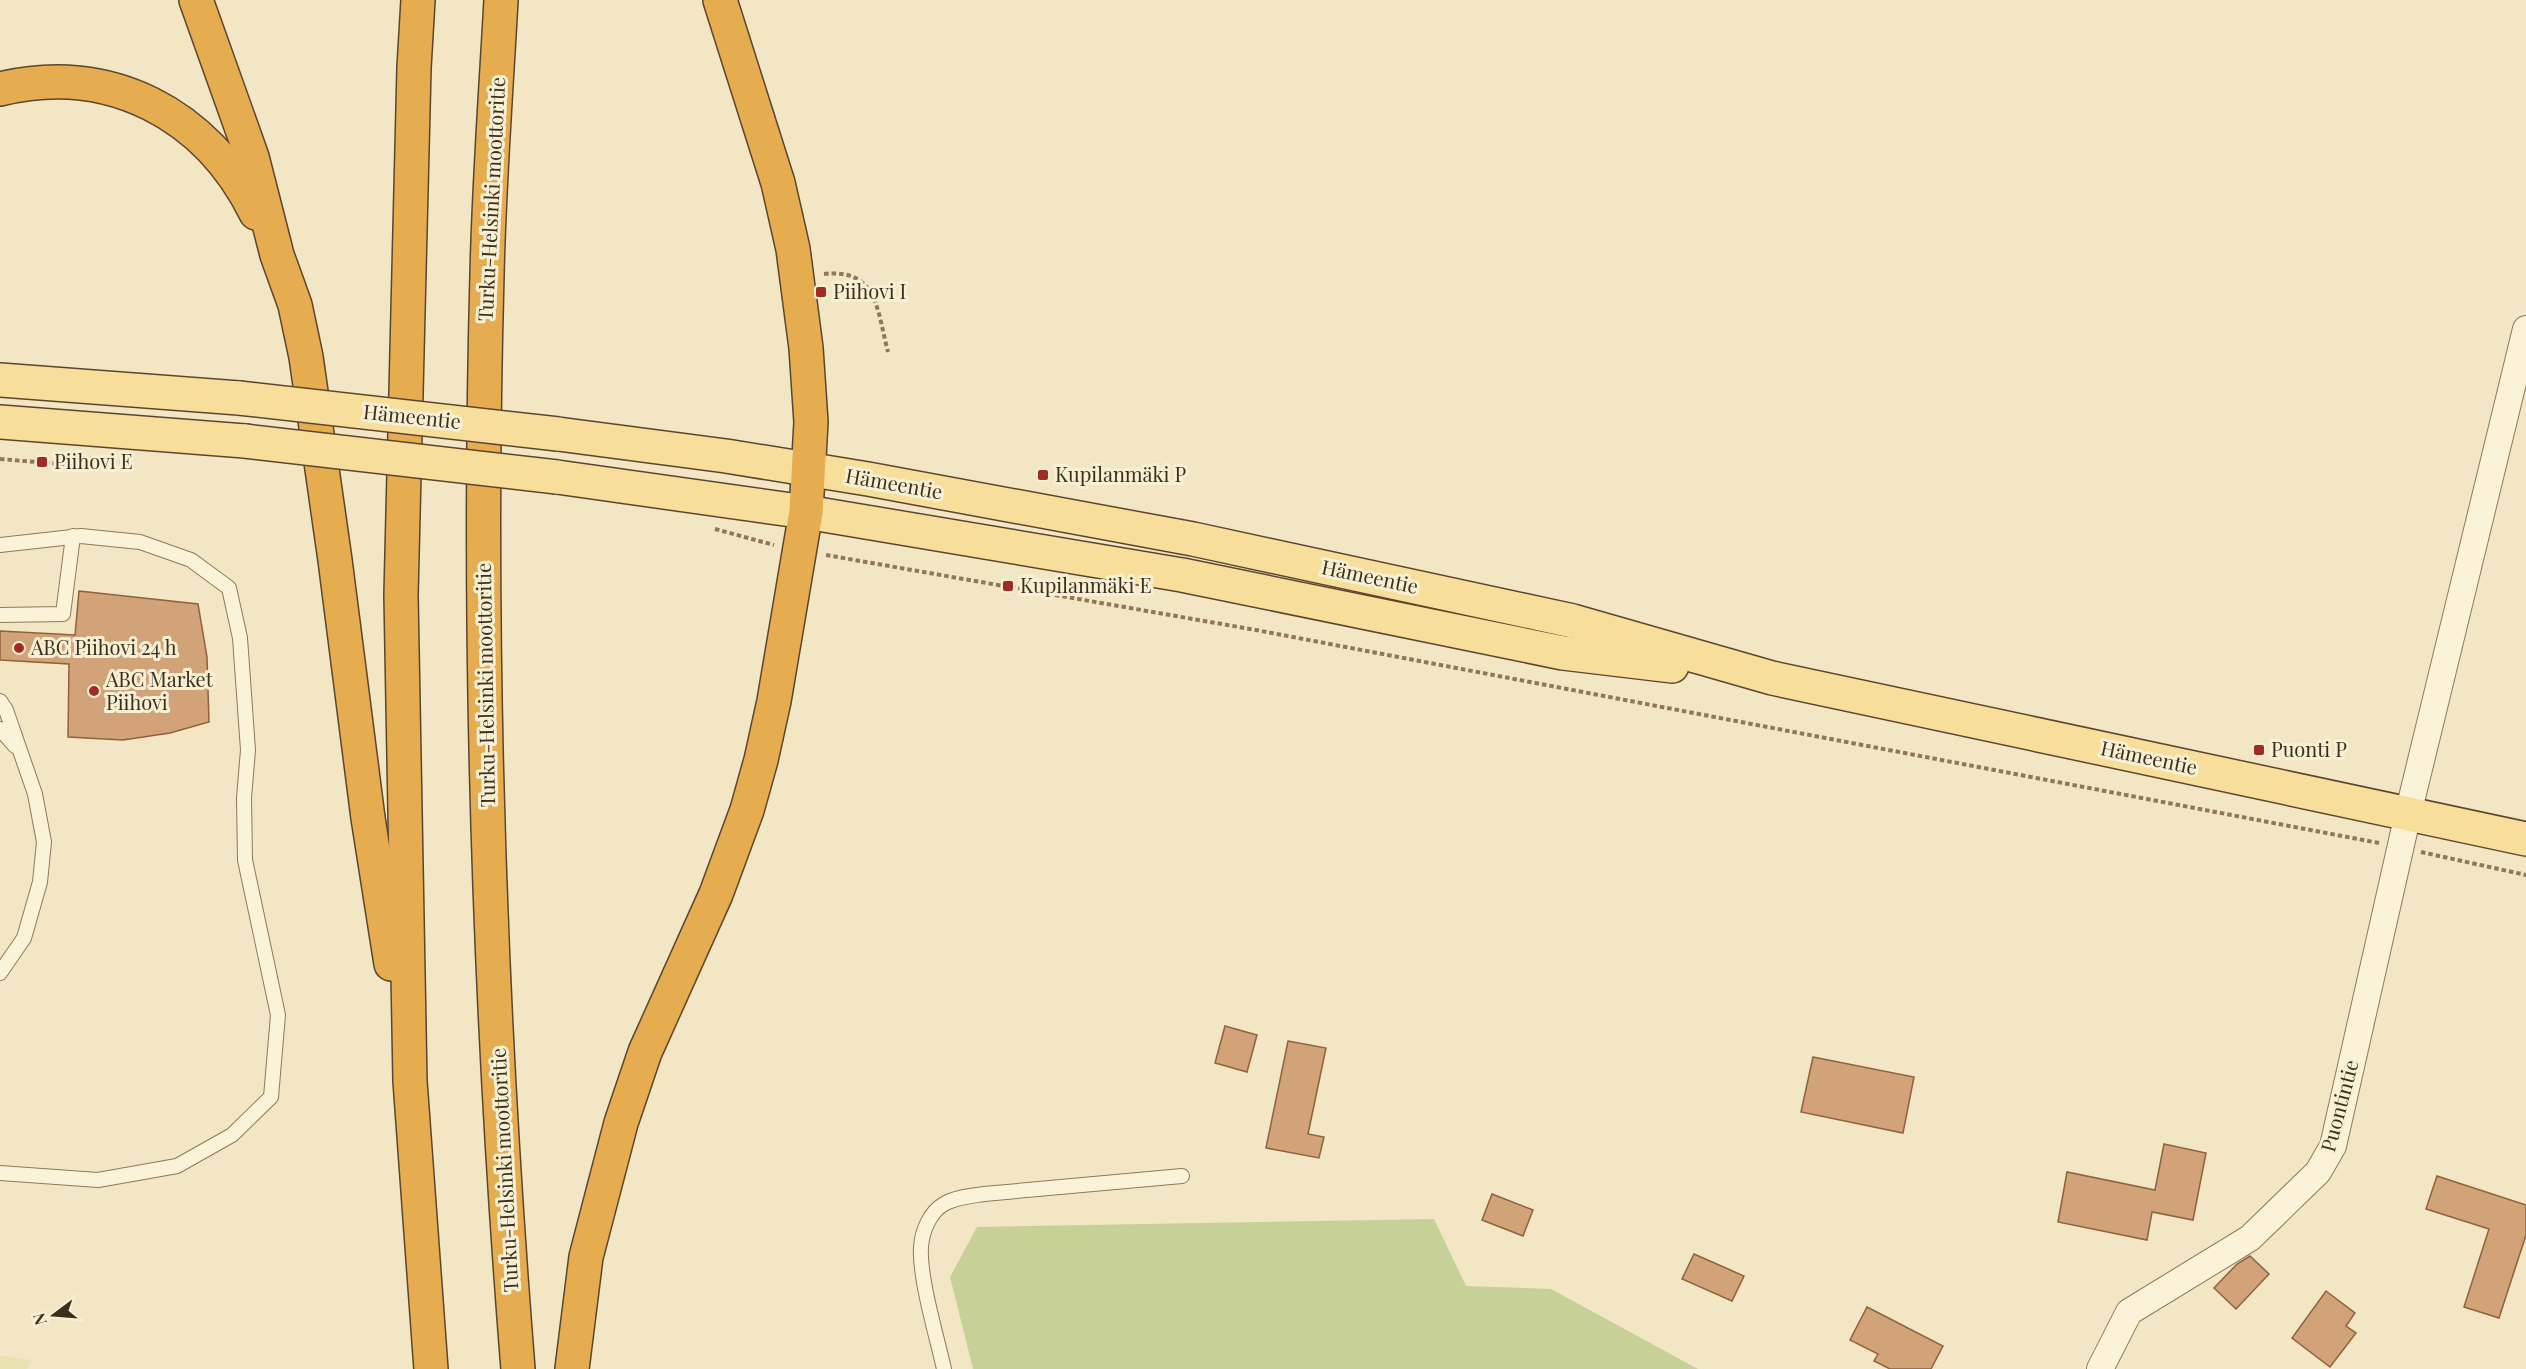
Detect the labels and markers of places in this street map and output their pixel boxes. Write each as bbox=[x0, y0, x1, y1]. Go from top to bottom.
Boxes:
place label: Piihovi I bbox=[833, 277, 906, 304]
marker: Piihovi I bbox=[814, 285, 828, 299]
place label: Piihovi E bbox=[54, 447, 133, 474]
marker: Piihovi E bbox=[35, 455, 49, 469]
place label: Kupilanmäki P bbox=[1055, 460, 1186, 487]
marker: Kupilanmäki P bbox=[1036, 468, 1050, 482]
place label: Kupilanmäki E bbox=[1020, 571, 1152, 598]
marker: Kupilanmäki E bbox=[1001, 579, 1015, 593]
place label: ABC Piihovi 24 h bbox=[30, 633, 177, 660]
marker: ABC Piihovi 24 h bbox=[12, 641, 26, 655]
place label: ABC Market Piihovi bbox=[105, 665, 214, 715]
marker: ABC Market Piihovi bbox=[87, 684, 101, 698]
place label: Puonti P bbox=[2271, 735, 2347, 762]
marker: Puonti P bbox=[2252, 743, 2266, 757]

